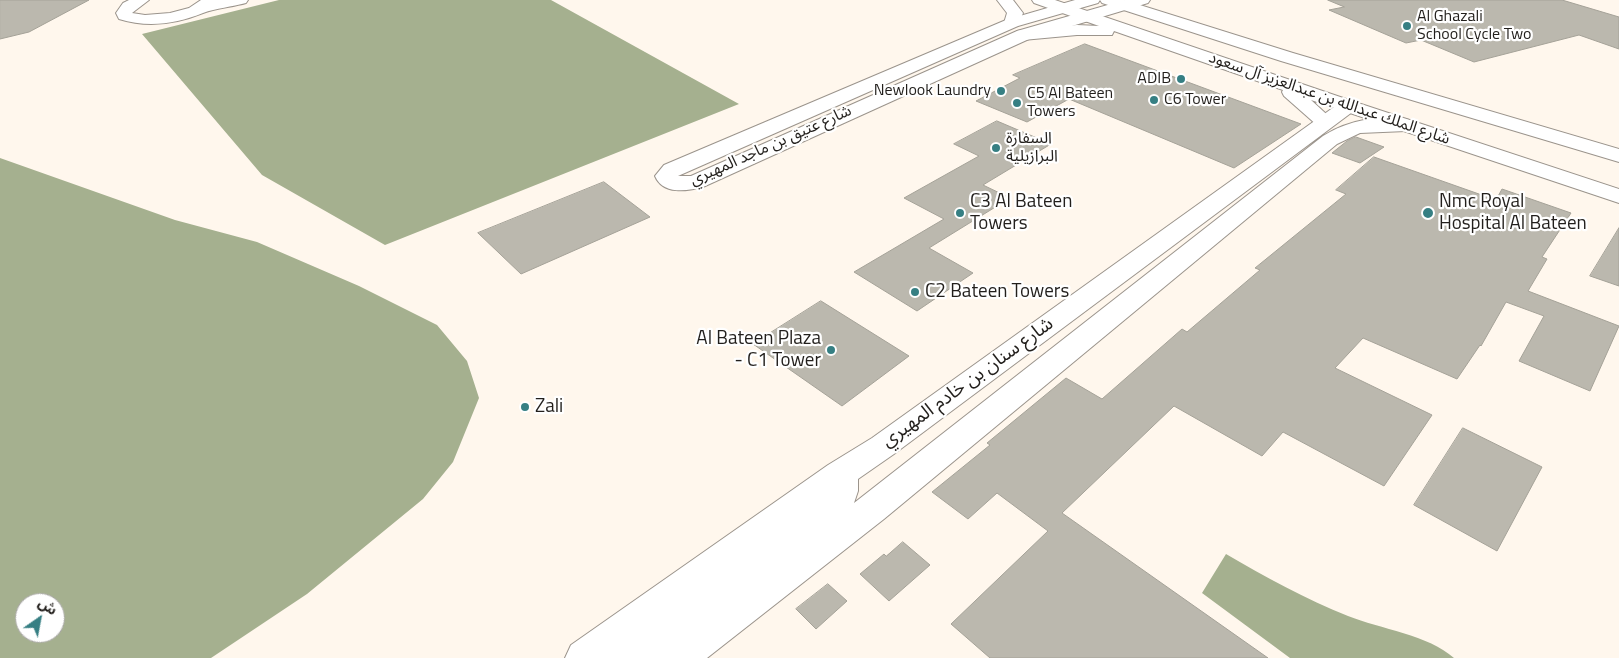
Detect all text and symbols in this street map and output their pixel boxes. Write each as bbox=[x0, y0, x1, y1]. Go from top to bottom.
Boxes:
place label: Al Ghazali School Cycle Two bbox=[1417, 7, 1532, 45]
marker: Al Ghazali School Cycle Two bbox=[1401, 20, 1413, 32]
street label: شارع الملك عبدالله بن عبدالعزيز آل سعود bbox=[1206, 49, 1452, 149]
place label: ADIB bbox=[1137, 69, 1171, 89]
marker: ADIB bbox=[1175, 73, 1187, 85]
place label: Newlook Laundry bbox=[874, 81, 991, 101]
place label: C5 Al Bateen Towers bbox=[1027, 84, 1113, 122]
marker: Newlook Laundry bbox=[995, 85, 1007, 97]
place label: C6 Tower bbox=[1164, 90, 1226, 110]
marker: C6 Tower bbox=[1148, 94, 1160, 106]
marker: C5 Al Bateen Towers bbox=[1011, 97, 1023, 109]
street label: شارع عتيق بن ماجد المهيري bbox=[687, 102, 855, 190]
place label: السفارة البرازيلية bbox=[1006, 129, 1058, 167]
marker: السفارة البرازيلية bbox=[990, 142, 1002, 154]
place label: C3 Al Bateen Towers bbox=[970, 191, 1072, 235]
place label: Nmc Royal Hospital Al Bateen bbox=[1439, 191, 1587, 235]
marker: Nmc Royal Hospital Al Bateen bbox=[1421, 206, 1435, 220]
marker: C3 Al Bateen Towers bbox=[954, 207, 966, 219]
place label: C2 Bateen Towers bbox=[925, 281, 1069, 303]
marker: C2 Bateen Towers bbox=[909, 286, 921, 298]
street label: شارع سنان بن خادم المهيري bbox=[878, 313, 1058, 453]
place label: Al Bateen Plaza - C1 Tower bbox=[696, 328, 821, 372]
marker: Al Bateen Plaza - C1 Tower bbox=[825, 344, 837, 356]
place label: Zali bbox=[535, 396, 563, 418]
marker: Zali bbox=[519, 401, 531, 413]
text: ش bbox=[34, 592, 62, 620]
north arrow bbox=[15, 593, 65, 643]

